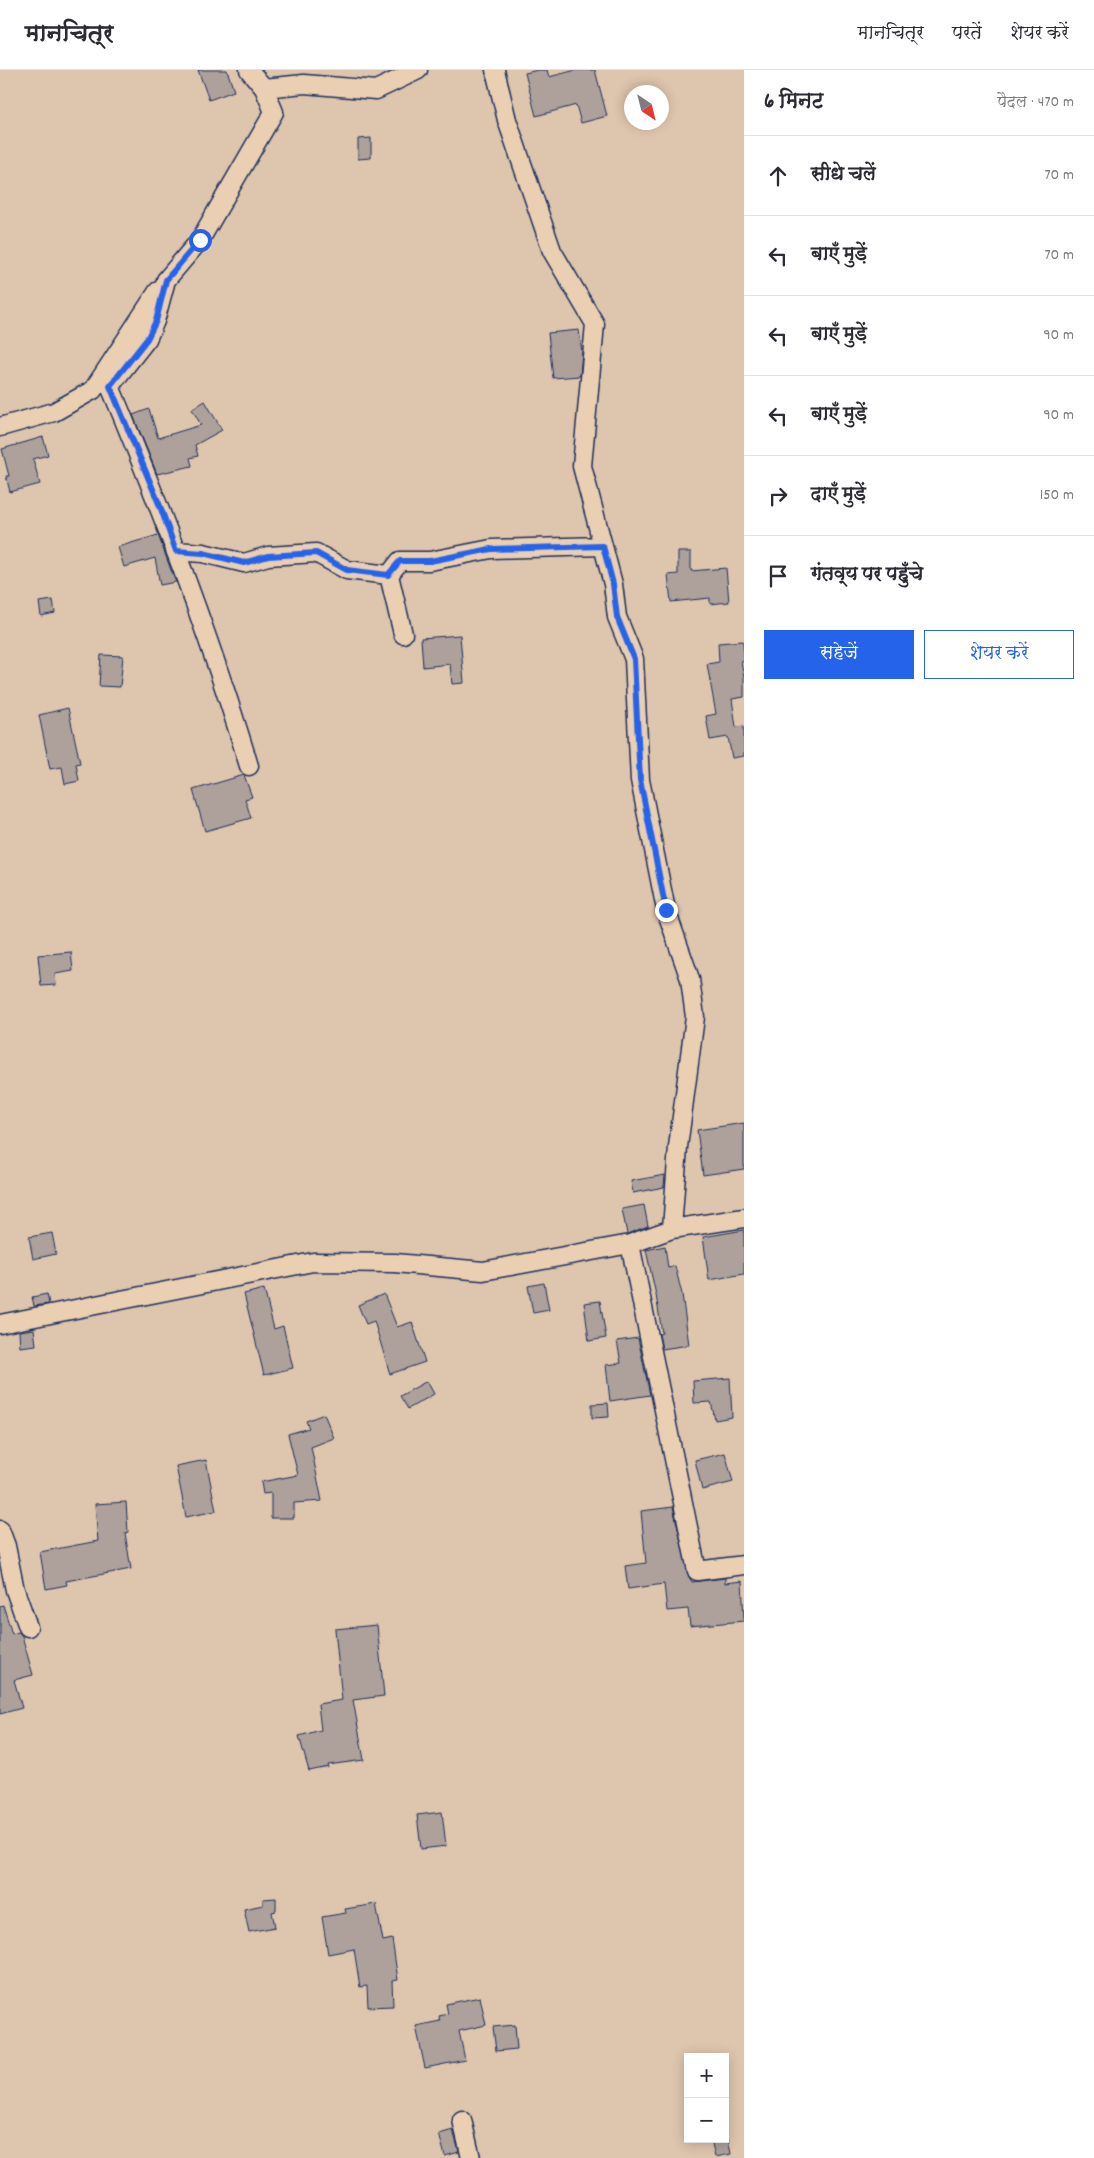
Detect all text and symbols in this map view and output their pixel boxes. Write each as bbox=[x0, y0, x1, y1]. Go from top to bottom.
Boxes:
text: मानचित्र bbox=[25, 18, 113, 52]
text: मानचित्र bbox=[858, 22, 924, 47]
text: परतें bbox=[952, 22, 982, 47]
text: शेयर करें bbox=[1010, 22, 1069, 47]
north arrow bbox=[624, 85, 669, 130]
text: 6 मिनट bbox=[764, 88, 823, 118]
text: पैदल · 470 m bbox=[997, 91, 1074, 114]
icon: ahead bbox=[764, 162, 792, 190]
text: सीधे चलें bbox=[811, 162, 876, 189]
text: 70 m bbox=[1044, 164, 1074, 187]
route start bbox=[189, 229, 212, 252]
icon: left bbox=[764, 242, 792, 270]
text: बाएँ मुड़ें bbox=[811, 242, 867, 269]
text: 70 m bbox=[1044, 244, 1074, 267]
icon: left bbox=[764, 322, 792, 350]
text: बाएँ मुड़ें bbox=[811, 322, 867, 349]
text: 90 m bbox=[1043, 324, 1074, 347]
icon: left bbox=[764, 402, 792, 430]
text: बाएँ मुड़ें bbox=[811, 402, 867, 429]
text: 90 m bbox=[1043, 404, 1074, 427]
icon: right bbox=[764, 482, 792, 510]
text: दाएँ मुड़ें bbox=[811, 482, 866, 509]
text: 150 m bbox=[1040, 484, 1074, 507]
icon: arrive bbox=[764, 562, 792, 590]
text: गंतव्य पर पहुँचे bbox=[811, 562, 923, 589]
button: सहेजें bbox=[764, 630, 914, 679]
button: शेयर करें bbox=[924, 630, 1074, 679]
route end bbox=[655, 899, 678, 922]
map controls bbox=[684, 2053, 729, 2143]
button: + bbox=[684, 2053, 729, 2098]
button: − bbox=[684, 2098, 729, 2143]

